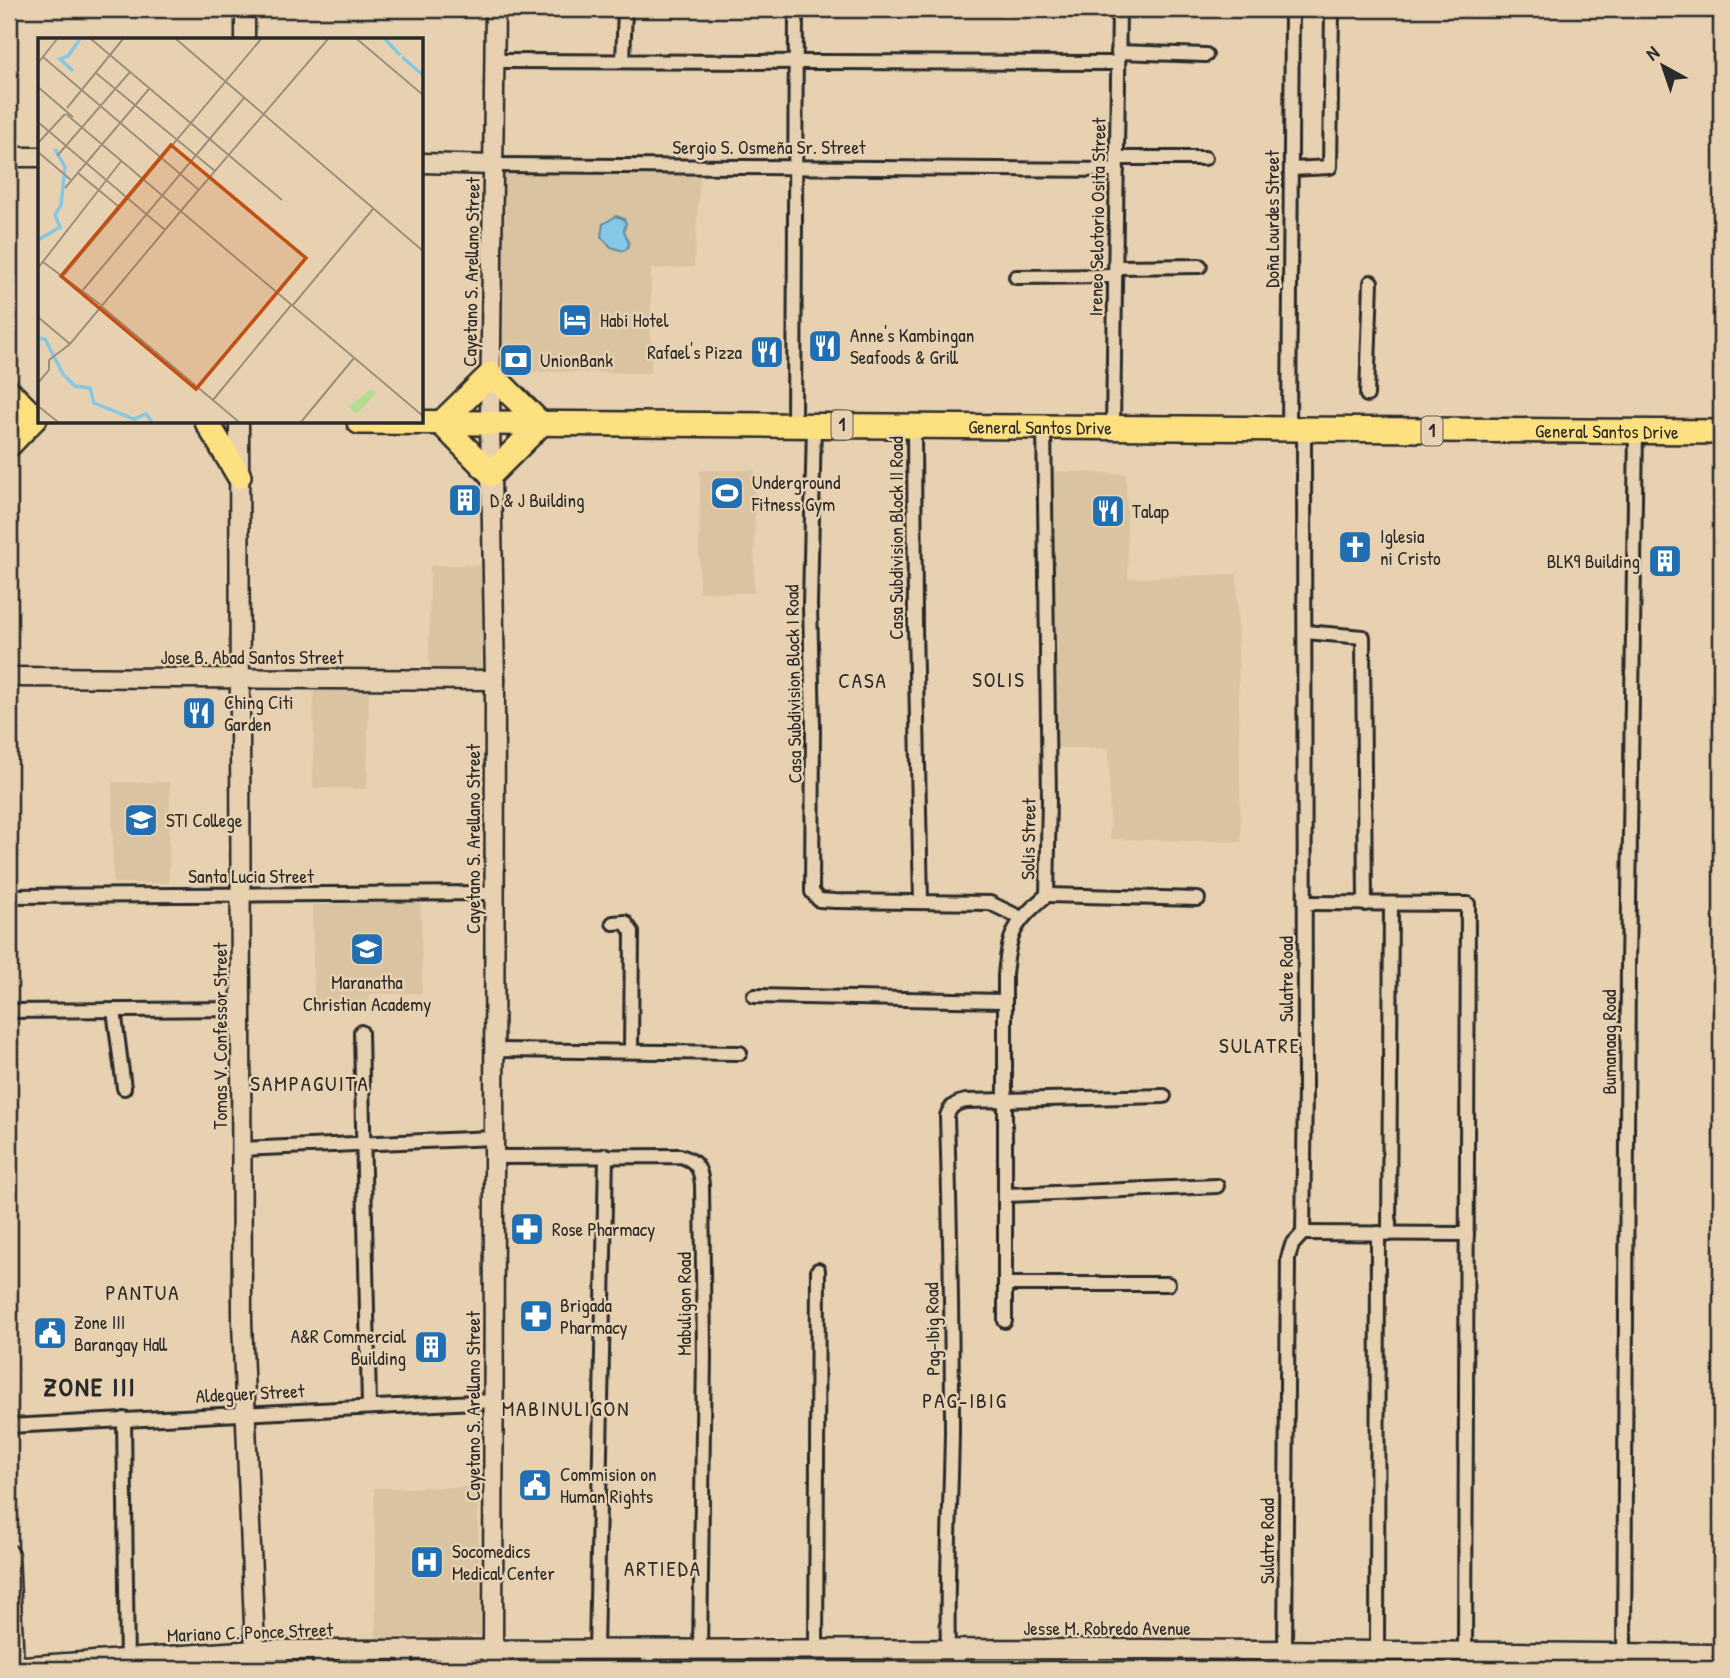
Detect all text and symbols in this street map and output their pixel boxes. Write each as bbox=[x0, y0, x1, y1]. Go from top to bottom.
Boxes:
north arrow bbox=[1628, 32, 1698, 102]
inset map bbox=[38, 38, 424, 424]
text: N bbox=[1640, 40, 1664, 66]
street label: Ireneo Selotorio Osita Street bbox=[1082, 117, 1112, 317]
street label: Sergio S. Osmeña Sr. Street bbox=[673, 134, 866, 160]
street label: Doña Lourdes Street bbox=[1259, 150, 1285, 288]
street label: Cayetano S. Arellano Street bbox=[456, 176, 486, 367]
hotel icon: Habi Hotel bbox=[556, 301, 594, 339]
place label: Habi Hotel bbox=[600, 307, 669, 333]
place label: Anne's Kambingan Seafoods & Grill bbox=[850, 322, 974, 370]
restaurant icon: Anne's Kambingan Seafoods & Grill bbox=[806, 327, 844, 365]
restaurant icon: Rafael's Pizza bbox=[748, 333, 786, 371]
place label: Rafael's Pizza bbox=[647, 339, 743, 365]
bank icon: UnionBank bbox=[497, 341, 535, 379]
place label: UnionBank bbox=[540, 347, 613, 373]
road number: 1 bbox=[832, 410, 852, 440]
street label: General Santos Drive bbox=[968, 413, 1112, 441]
road number: 1 bbox=[1422, 416, 1442, 446]
street label: General Santos Drive bbox=[1535, 418, 1679, 445]
street label: Casa Subdivision Block II Road bbox=[883, 436, 909, 640]
place label: Underground Fitness Gym bbox=[751, 469, 841, 517]
sports icon: Underground Fitness Gym bbox=[708, 474, 746, 512]
building icon: D & J Building bbox=[446, 481, 484, 519]
place label: D & J Building bbox=[490, 487, 585, 513]
restaurant icon: Talap bbox=[1089, 492, 1127, 530]
place label: Talap bbox=[1132, 498, 1169, 524]
place label: Iglesia ni Cristo bbox=[1380, 523, 1441, 571]
church icon: Iglesia ni Cristo bbox=[1336, 528, 1374, 566]
building icon: BLK9 Building bbox=[1646, 542, 1684, 580]
place label: BLK9 Building bbox=[1547, 548, 1640, 574]
street label: Casa Subdivision Block I Road bbox=[778, 584, 808, 784]
street label: Jose B. Abad Santos Street bbox=[160, 644, 344, 670]
district label: SOLIS bbox=[972, 665, 1026, 694]
district label: CASA bbox=[838, 666, 888, 695]
place label: Ching Citi Garden bbox=[224, 689, 294, 737]
restaurant icon: Ching Citi Garden bbox=[180, 694, 218, 732]
street label: Cayetano S. Arellano Street bbox=[460, 744, 486, 934]
street label: Solis Street bbox=[1014, 798, 1042, 880]
school or university icon: STI College bbox=[122, 801, 160, 839]
place label: STI College bbox=[166, 807, 243, 833]
street label: Santa Lucia Street bbox=[188, 863, 314, 889]
school or university icon: Maranatha Christian Academy bbox=[348, 930, 386, 968]
street label: Sulatre Road bbox=[1273, 936, 1299, 1022]
street label: Tomas V. Confessor Street bbox=[207, 942, 233, 1129]
place label: Maranatha Christian Academy bbox=[303, 969, 431, 1017]
street label: Bumanaag Road bbox=[1596, 989, 1622, 1095]
district label: SULATRE bbox=[1219, 1031, 1301, 1060]
district label: SAMPAGUITA bbox=[250, 1069, 370, 1098]
pharmacy icon: Rose Pharmacy bbox=[508, 1210, 546, 1248]
place label: Rose Pharmacy bbox=[552, 1216, 655, 1242]
street label: Mabuligon Road bbox=[671, 1252, 697, 1356]
district label: PANTUA bbox=[105, 1278, 181, 1307]
street label: Pag-Ibig Road bbox=[918, 1282, 946, 1376]
place label: Brigada Pharmacy bbox=[560, 1292, 628, 1340]
pharmacy icon: Brigada Pharmacy bbox=[517, 1297, 555, 1335]
place label: Zone III Barangay Hall bbox=[74, 1309, 168, 1357]
street label: Cayetano S. Arellano Street bbox=[460, 1311, 486, 1501]
public building icon: Zone III Barangay Hall bbox=[31, 1314, 69, 1352]
place label: A&R Commercial Building bbox=[291, 1323, 407, 1371]
building icon: A&R Commercial Building bbox=[412, 1328, 450, 1366]
district label: ZONE III bbox=[43, 1369, 137, 1404]
street label: Aldeguer Street bbox=[195, 1377, 305, 1409]
district label: PAG-IBIG bbox=[922, 1386, 1008, 1415]
district label: MABINULIGON bbox=[502, 1394, 630, 1423]
place label: Commision on Human Rights bbox=[560, 1461, 657, 1509]
public building icon: Commision on Human Rights bbox=[516, 1466, 554, 1504]
street label: Sulatre Road bbox=[1254, 1498, 1280, 1584]
place label: Socomedics Medical Center bbox=[452, 1538, 555, 1586]
hospital icon: Socomedics Medical Center bbox=[408, 1543, 446, 1581]
district label: ARTIEDA bbox=[624, 1554, 702, 1583]
street label: Jesse M. Robredo Avenue bbox=[1023, 1615, 1191, 1641]
street label: Mariano C. Ponce Street bbox=[167, 1616, 334, 1648]

